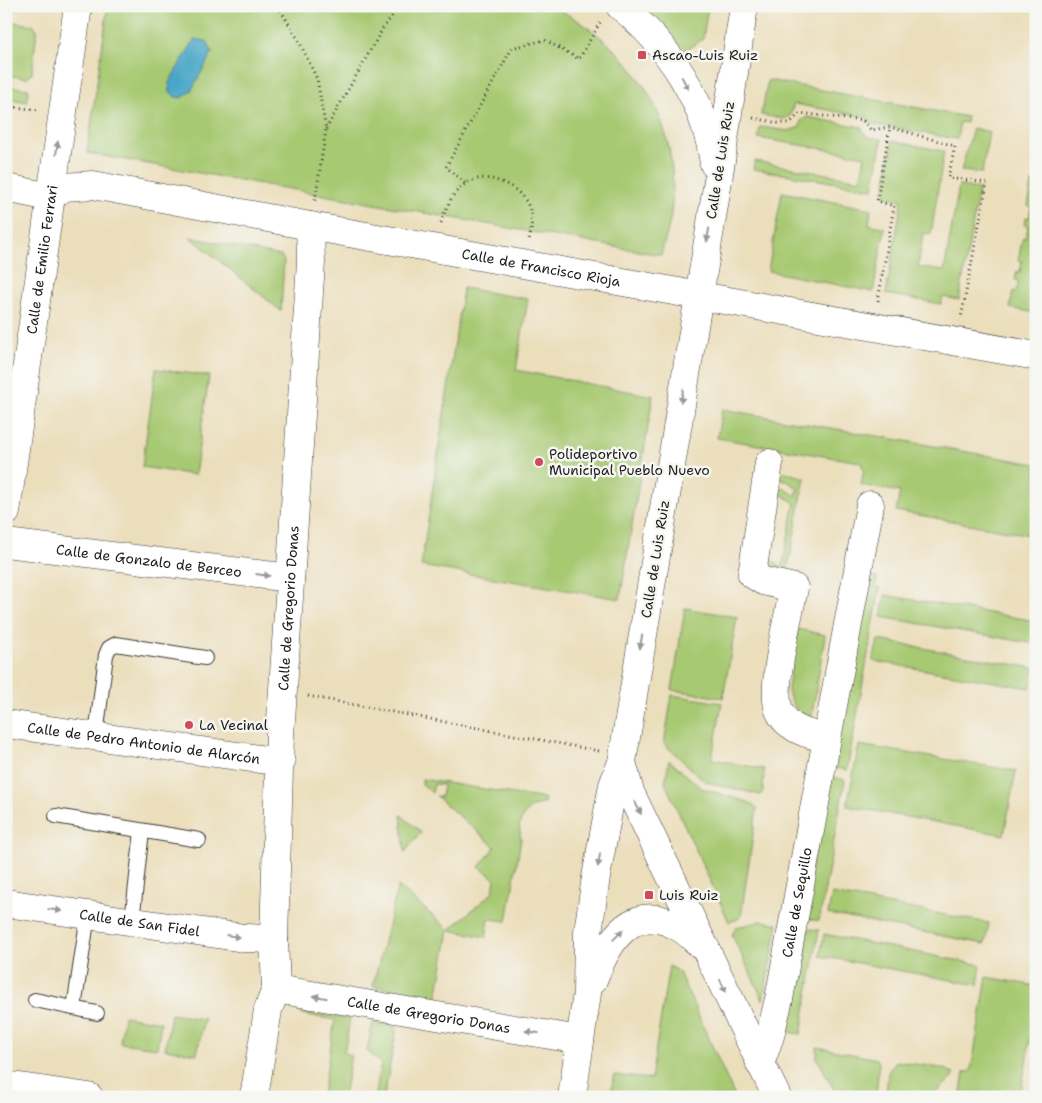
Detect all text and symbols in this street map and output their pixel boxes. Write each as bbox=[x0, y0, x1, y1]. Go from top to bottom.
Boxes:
place label: Ascao-Luis Ruiz bbox=[652, 46, 758, 64]
marker: Ascao-Luis Ruiz bbox=[636, 49, 648, 61]
one-way arrow bbox=[681, 75, 689, 90]
street label: Calle de Luis Ruiz bbox=[702, 100, 738, 220]
one-way arrow bbox=[54, 140, 62, 156]
street label: Calle de Emilio Ferrari bbox=[22, 184, 61, 335]
one-way arrow bbox=[704, 228, 712, 244]
street label: Calle de Francisco Rioja bbox=[460, 244, 622, 290]
one-way arrow bbox=[677, 388, 685, 404]
place label: Polideportivo Municipal Pueblo Nuevo bbox=[549, 445, 710, 479]
marker: Polideportivo Municipal Pueblo Nuevo bbox=[533, 456, 545, 468]
street label: Calle de Luis Ruiz bbox=[637, 499, 673, 619]
street label: Calle de Gregorio Donas bbox=[274, 525, 303, 691]
street label: Calle de Gonzalo de Berceo bbox=[55, 540, 243, 581]
one-way arrow bbox=[255, 571, 271, 579]
one-way arrow bbox=[637, 635, 645, 651]
place label: La Vecinal bbox=[199, 716, 269, 734]
street label: Calle de Pedro Antonio de Alarcón bbox=[26, 718, 262, 768]
marker: La Vecinal bbox=[183, 719, 195, 731]
one-way arrow bbox=[634, 800, 642, 815]
street label: Calle de Sequillo bbox=[778, 846, 816, 959]
one-way arrow bbox=[594, 853, 602, 869]
place label: Luis Ruiz bbox=[659, 886, 719, 904]
marker: Luis Ruiz bbox=[643, 889, 655, 901]
street label: Calle de San Fidel bbox=[78, 905, 202, 941]
one-way arrow bbox=[47, 907, 63, 915]
one-way arrow bbox=[612, 929, 624, 941]
one-way arrow bbox=[225, 932, 241, 940]
one-way arrow bbox=[719, 979, 727, 993]
street label: Calle de Gregorio Donas bbox=[346, 992, 512, 1037]
one-way arrow bbox=[312, 993, 328, 1001]
one-way arrow bbox=[524, 1028, 540, 1036]

